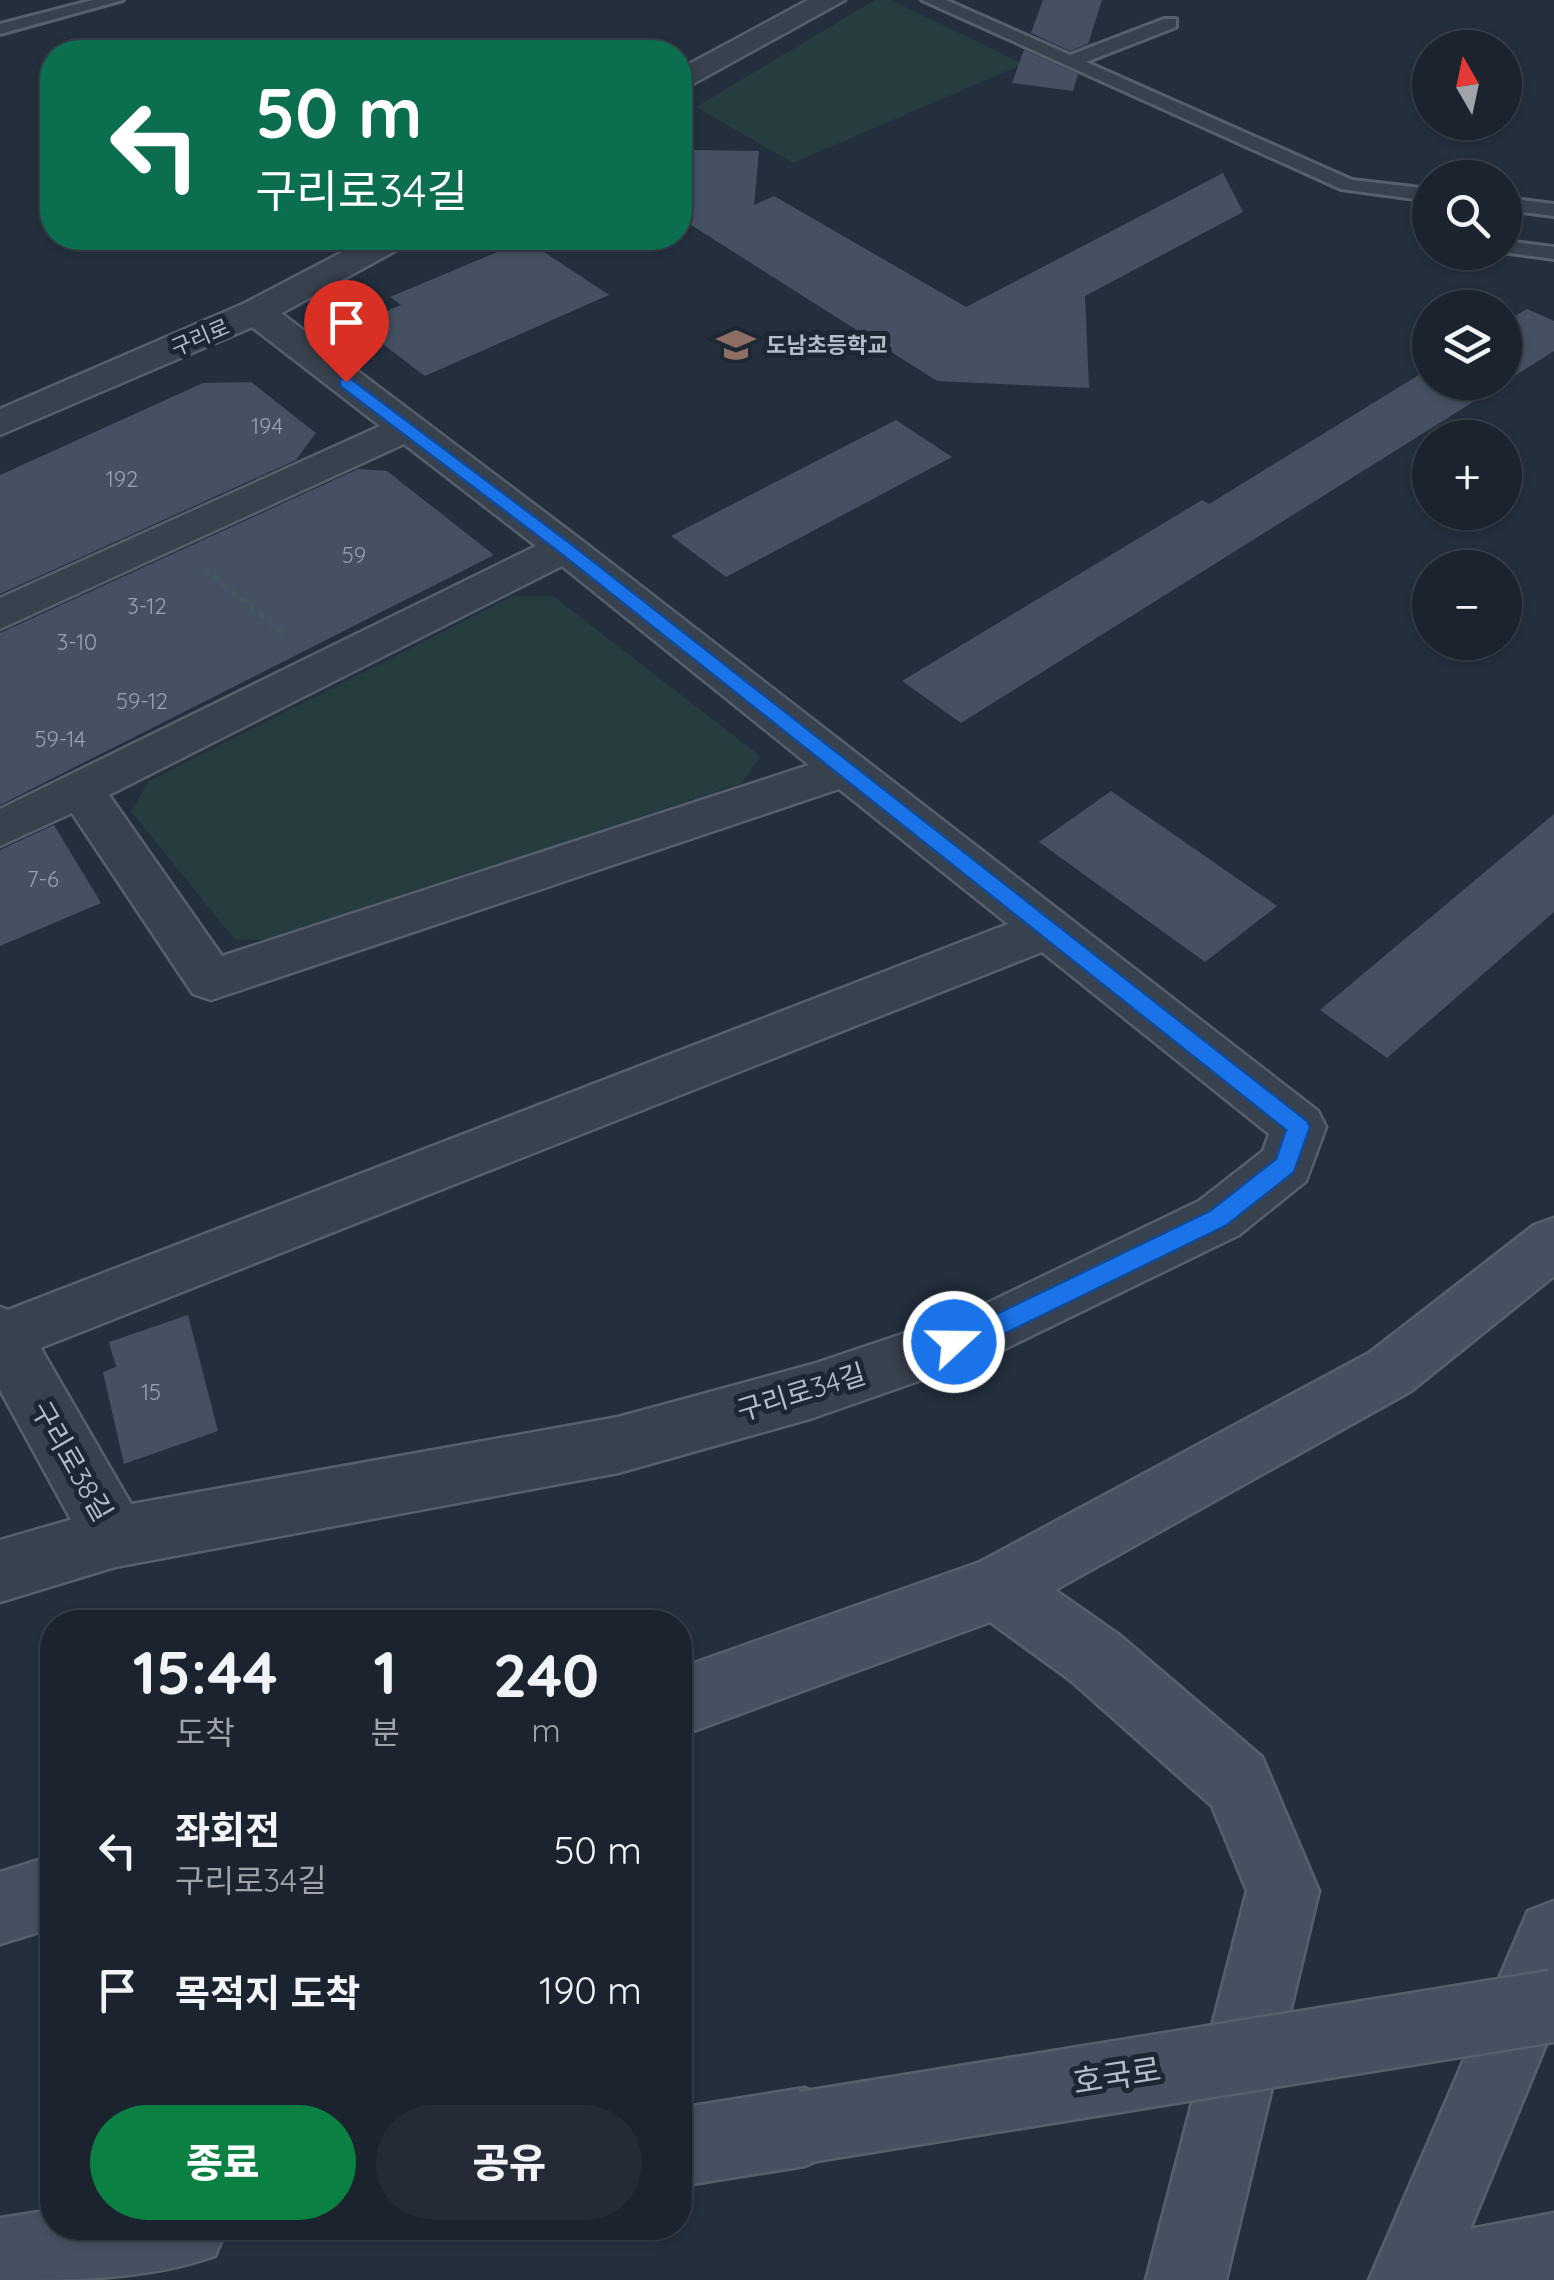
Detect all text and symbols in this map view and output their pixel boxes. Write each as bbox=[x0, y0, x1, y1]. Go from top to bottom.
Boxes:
north arrow bbox=[1412, 30, 1522, 140]
map controls bbox=[1412, 30, 1522, 660]
text: 50 m bbox=[255, 68, 422, 156]
icon: left bbox=[90, 80, 220, 210]
button: search bbox=[1412, 160, 1522, 270]
text: 구리로34길 bbox=[255, 162, 468, 218]
pin bbox=[304, 280, 389, 383]
button: layers bbox=[1412, 290, 1522, 400]
icon: arrive bbox=[319, 295, 374, 350]
street label: 구리로 bbox=[167, 312, 233, 362]
school or university icon: 도남초등학교 bbox=[715, 324, 757, 366]
place label: 도남초등학교 bbox=[766, 331, 887, 359]
house number: 194 bbox=[251, 412, 283, 440]
button: + bbox=[1412, 420, 1522, 530]
house number: 192 bbox=[106, 465, 138, 493]
house number: 59 bbox=[342, 541, 366, 569]
button: − bbox=[1412, 550, 1522, 660]
house number: 3-12 bbox=[127, 592, 167, 620]
house number: 3-10 bbox=[57, 628, 97, 656]
house number: 59-12 bbox=[116, 687, 168, 715]
house number: 59-14 bbox=[34, 725, 86, 753]
house number: 7-6 bbox=[27, 865, 59, 893]
position arrow bbox=[902, 1290, 1006, 1394]
street label: 구리로34길 bbox=[732, 1355, 869, 1428]
house number: 15 bbox=[141, 1378, 161, 1406]
street label: 구리로38길 bbox=[24, 1394, 121, 1527]
text: 15:44 bbox=[133, 1634, 278, 1709]
text: 1 bbox=[374, 1634, 397, 1709]
text: 240 bbox=[493, 1637, 599, 1712]
text: m bbox=[531, 1710, 561, 1750]
text: 도착 bbox=[176, 1712, 235, 1752]
text: 분 bbox=[371, 1712, 400, 1752]
text: 좌회전 bbox=[175, 1806, 280, 1854]
icon: left bbox=[90, 1823, 145, 1878]
text: 50 m bbox=[554, 1826, 642, 1874]
text: 구리로34길 bbox=[175, 1860, 326, 1900]
icon: arrive bbox=[90, 1963, 145, 2018]
text: 190 m bbox=[539, 1966, 642, 2014]
text: 목적지 도착 bbox=[175, 1969, 360, 2017]
street label: 호국로 bbox=[1070, 2048, 1164, 2102]
button: 종료 bbox=[90, 2105, 356, 2220]
button: 공유 bbox=[376, 2105, 642, 2220]

